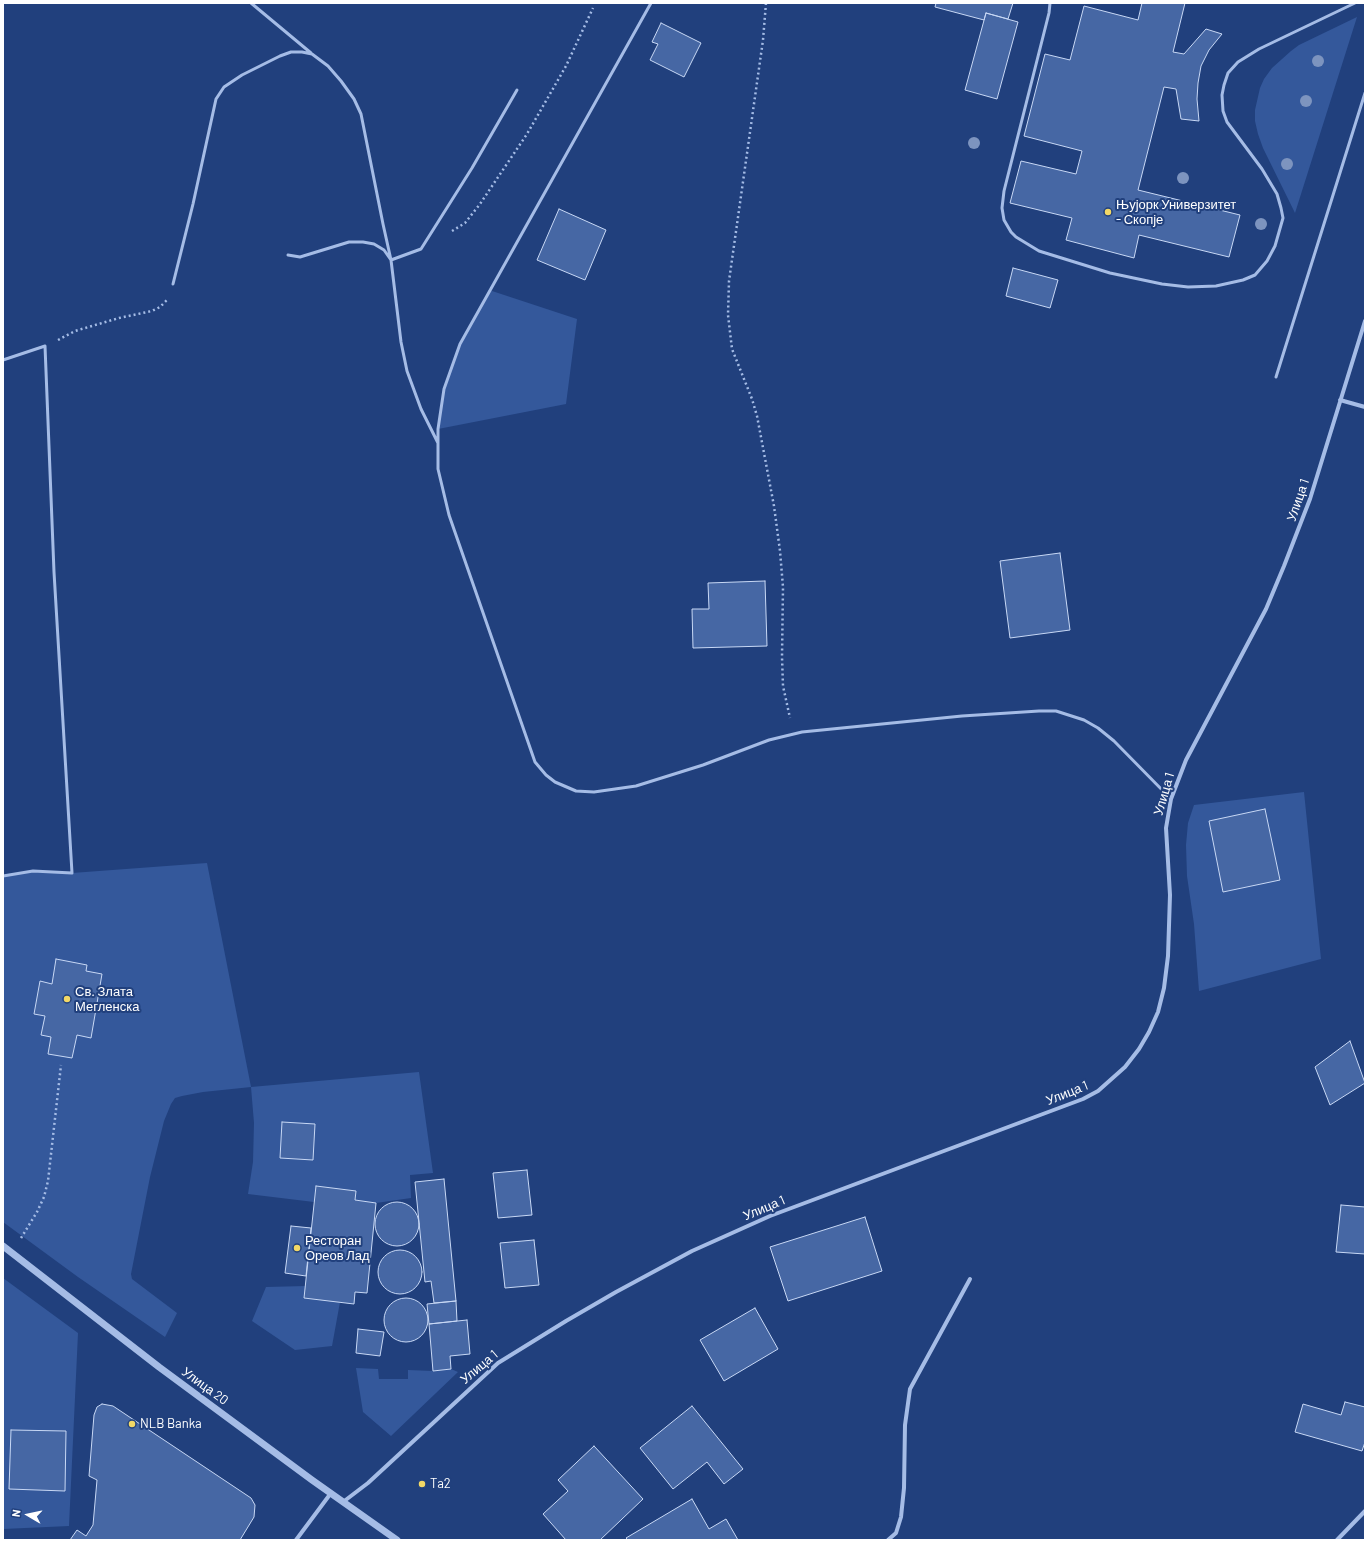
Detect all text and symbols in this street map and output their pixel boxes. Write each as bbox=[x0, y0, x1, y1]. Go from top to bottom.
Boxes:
place label: Њујорк Универзитет - Скопје bbox=[1116, 197, 1236, 228]
marker: Њујорк Универзитет - Скопје bbox=[1103, 207, 1113, 217]
street label: Улица 1 bbox=[1283, 477, 1313, 523]
street label: Улица 1 bbox=[1150, 771, 1178, 817]
place label: Св. Злата Мегленска bbox=[75, 984, 139, 1015]
marker: Св. Злата Мегленска bbox=[62, 994, 72, 1004]
street label: Улица 1 bbox=[1044, 1078, 1090, 1108]
street label: Улица 1 bbox=[741, 1192, 787, 1224]
place label: Ресторан Ореов Лад bbox=[305, 1233, 370, 1264]
marker: Ресторан Ореов Лад bbox=[292, 1243, 302, 1253]
street label: Улица 1 bbox=[457, 1347, 501, 1387]
street label: Улица 20 bbox=[179, 1364, 231, 1408]
place label: NLB Banka bbox=[140, 1416, 202, 1432]
marker: NLB Banka bbox=[127, 1419, 137, 1429]
place label: Ta2 bbox=[430, 1476, 451, 1492]
marker: Ta2 bbox=[417, 1479, 427, 1489]
north arrow bbox=[8, 1495, 48, 1535]
text: N bbox=[9, 1508, 23, 1518]

